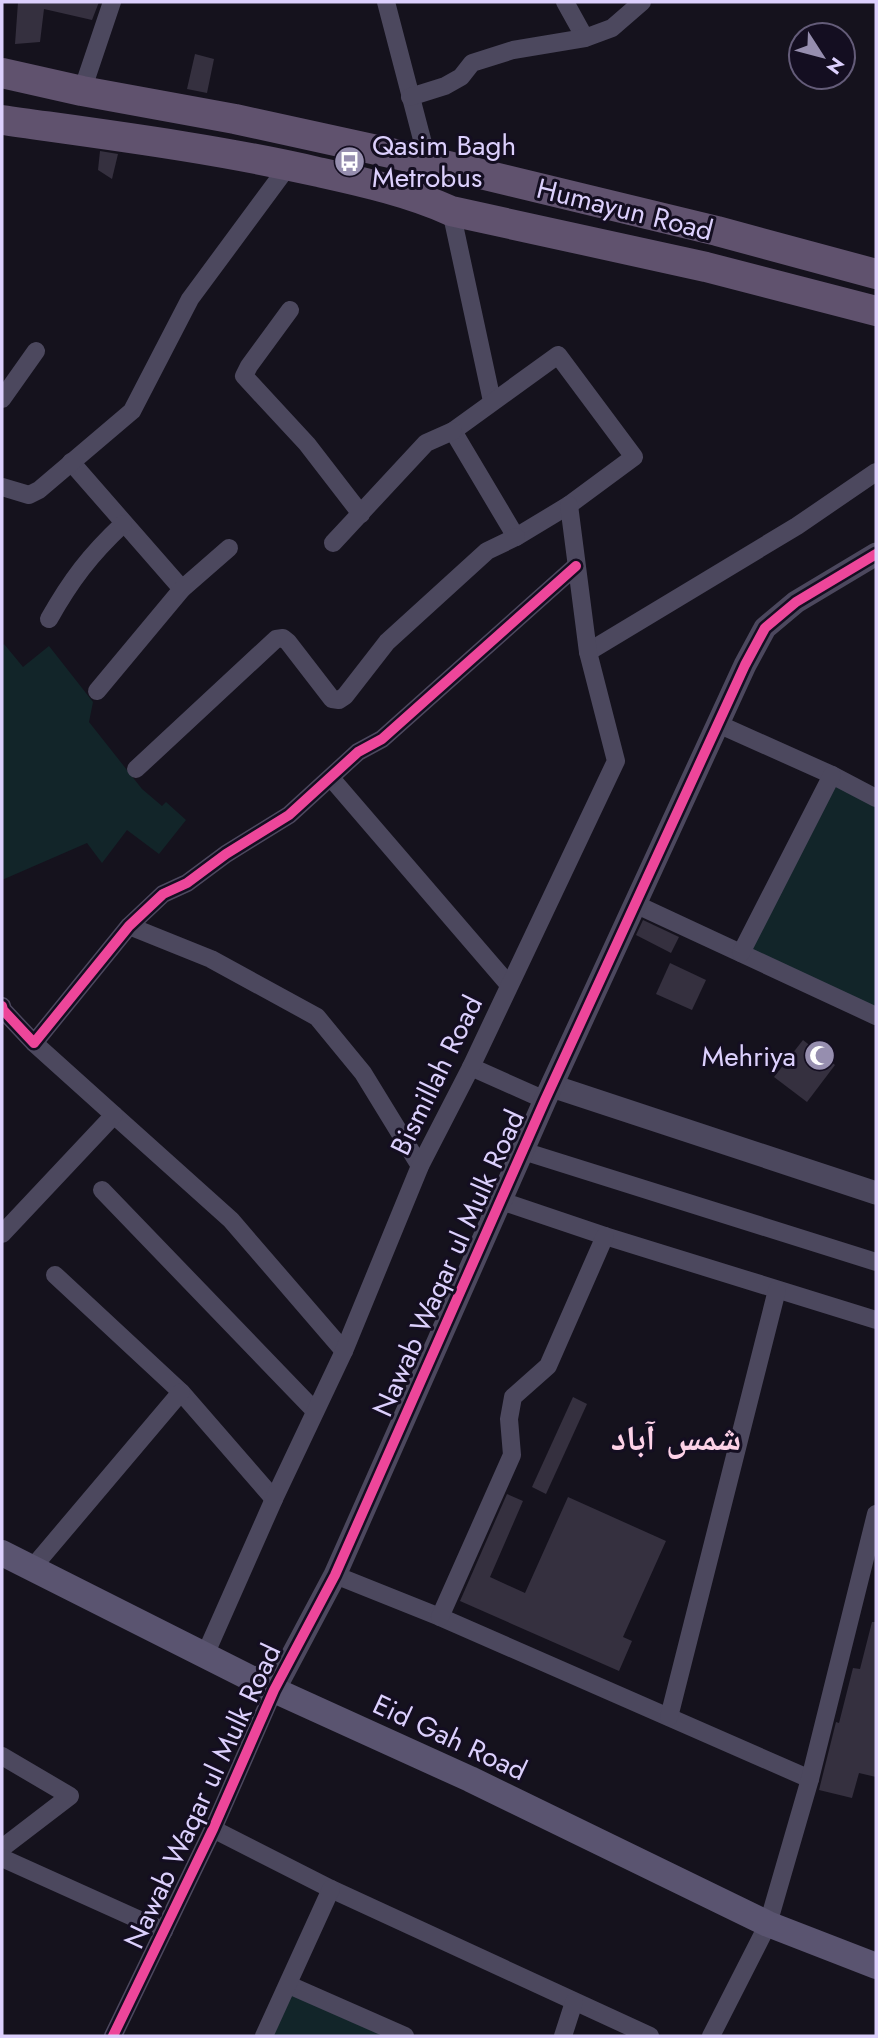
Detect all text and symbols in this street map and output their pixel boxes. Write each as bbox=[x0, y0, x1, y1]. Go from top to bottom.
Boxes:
north arrow bbox=[787, 21, 857, 91]
text: N bbox=[820, 52, 851, 80]
place label: Qasim Bagh Metrobus bbox=[372, 125, 516, 198]
bus stop icon: Qasim Bagh Metrobus bbox=[332, 144, 366, 178]
street label: Humayun Road bbox=[532, 168, 717, 251]
street label: Bismillah Road bbox=[380, 988, 493, 1162]
place label: Mehriya bbox=[702, 1036, 796, 1077]
mosque icon: Mehriya bbox=[802, 1039, 836, 1073]
street label: Nawab Waqar ul Mulk Road bbox=[362, 1103, 535, 1423]
district label: شمس آباد bbox=[611, 1413, 741, 1463]
street label: Nawab Waqar ul Mulk Road bbox=[114, 1637, 291, 1955]
street label: Eid Gah Road bbox=[366, 1684, 534, 1791]

